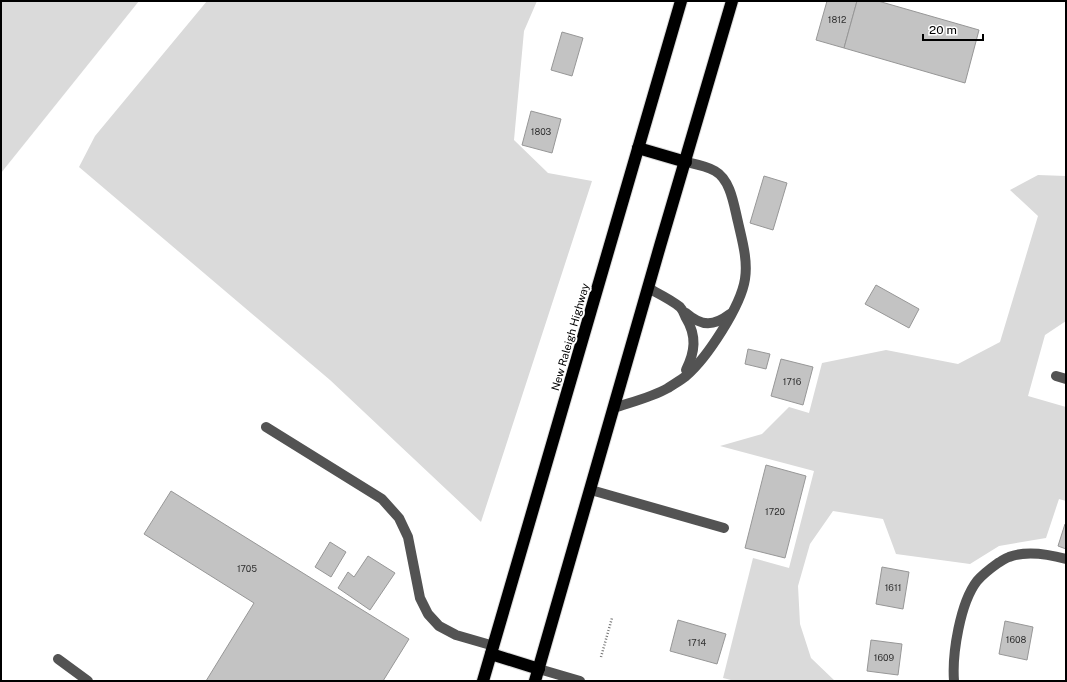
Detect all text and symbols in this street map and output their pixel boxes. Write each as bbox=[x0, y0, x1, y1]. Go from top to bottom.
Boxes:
house number: 1812 bbox=[828, 14, 846, 25]
scale bar bbox=[923, 16, 983, 42]
text: 20 m bbox=[929, 23, 957, 37]
house number: 1803 bbox=[531, 126, 552, 137]
street label: New Raleigh Highway bbox=[549, 282, 591, 392]
house number: 1716 bbox=[783, 376, 802, 387]
house number: 1720 bbox=[765, 506, 785, 517]
house number: 1705 bbox=[237, 563, 257, 574]
house number: 1611 bbox=[885, 582, 901, 593]
house number: 1608 bbox=[1006, 634, 1026, 645]
house number: 1714 bbox=[688, 637, 707, 648]
house number: 1609 bbox=[874, 652, 895, 663]

